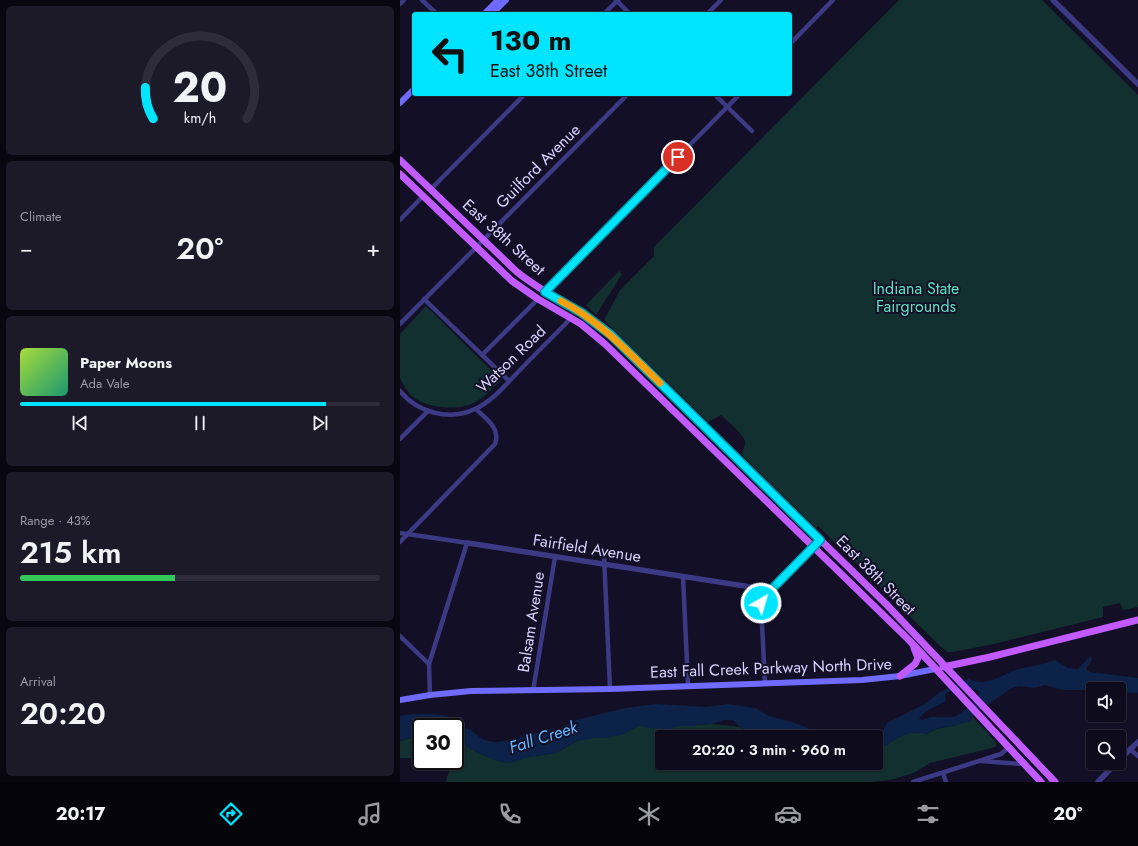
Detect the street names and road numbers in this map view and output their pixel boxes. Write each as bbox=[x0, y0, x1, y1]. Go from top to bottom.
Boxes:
street label: Guilford Avenue bbox=[491, 119, 585, 213]
street label: East 38th Street bbox=[458, 194, 551, 281]
street label: Watson Road bbox=[471, 320, 551, 398]
street label: Fairfield Avenue bbox=[531, 528, 643, 568]
street label: East 38th Street bbox=[831, 530, 921, 620]
street label: Balsam Avenue bbox=[512, 570, 550, 674]
street label: East Fall Creek Parkway North Drive bbox=[650, 652, 892, 684]

